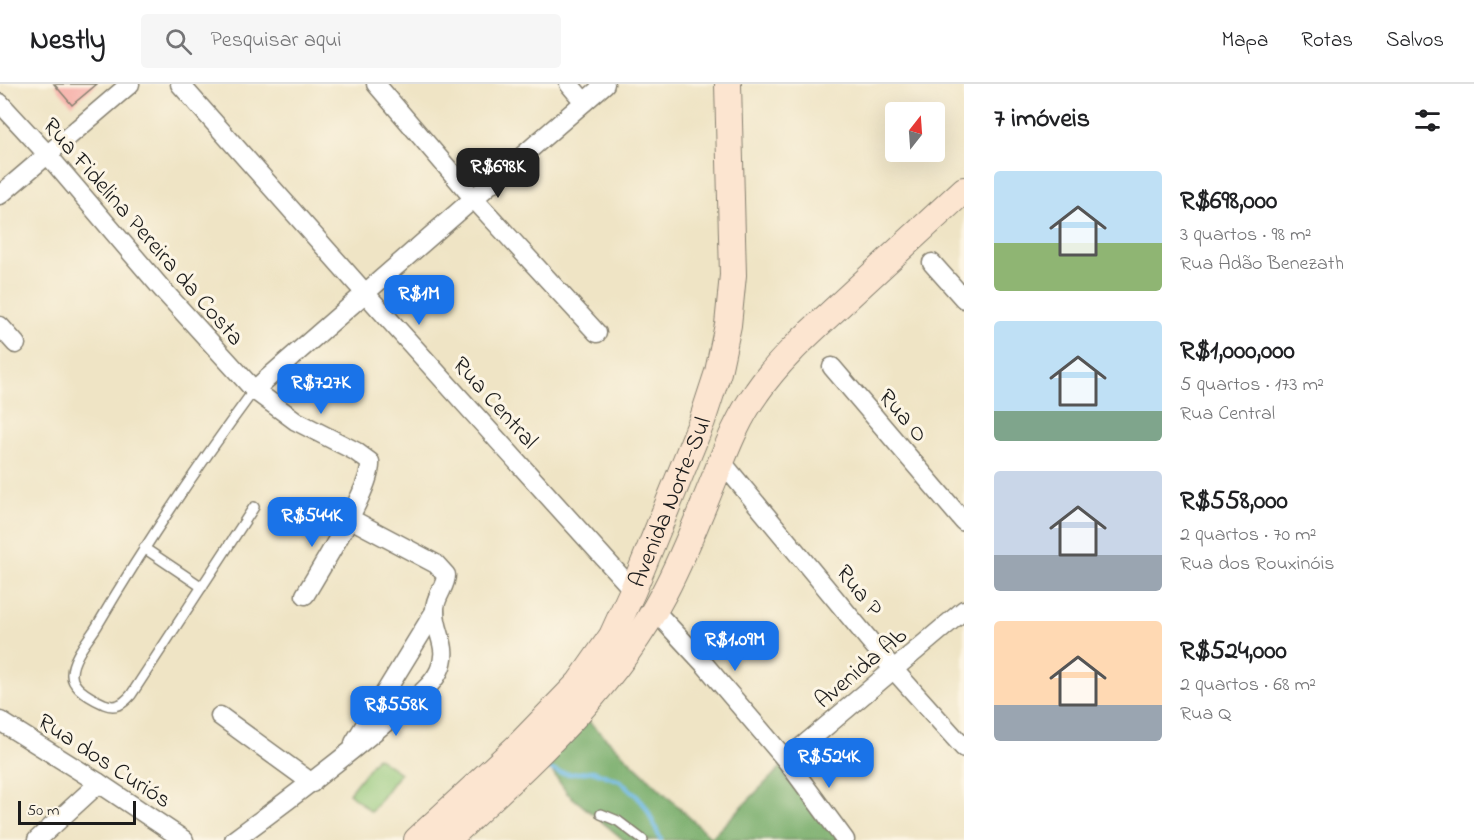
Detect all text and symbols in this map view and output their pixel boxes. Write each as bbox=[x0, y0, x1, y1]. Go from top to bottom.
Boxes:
search box bbox=[141, 14, 561, 68]
text: Nestly bbox=[30, 21, 105, 62]
icon: search bbox=[162, 25, 195, 58]
text: Pesquisar aqui bbox=[210, 25, 341, 57]
text: Mapa bbox=[1221, 26, 1268, 56]
text: Rotas bbox=[1301, 26, 1353, 56]
text: Salvos bbox=[1386, 26, 1444, 56]
text: 7 imóveis bbox=[994, 101, 1090, 139]
north arrow bbox=[885, 102, 945, 162]
map controls bbox=[885, 102, 945, 162]
icon: filters bbox=[1411, 104, 1444, 137]
street label: Rua Fidelina Pereira da Costa bbox=[33, 111, 251, 355]
pin: R$698K bbox=[449, 148, 547, 199]
text: R$698K bbox=[470, 153, 526, 182]
text: R$698,000 bbox=[1180, 183, 1277, 221]
icon: home bbox=[1042, 195, 1114, 267]
text: 3 quartos · 98 m² bbox=[1180, 221, 1312, 250]
text: Rua Adão Benezath bbox=[1180, 250, 1344, 279]
pin: R$1M bbox=[383, 275, 455, 326]
text: R$1M bbox=[398, 280, 440, 309]
text: R$1,000,000 bbox=[1180, 333, 1295, 371]
icon: home bbox=[1042, 345, 1114, 417]
street label: Rua Central bbox=[443, 350, 545, 458]
pin: R$727K bbox=[272, 364, 370, 415]
text: R$727K bbox=[291, 369, 351, 398]
text: 5 quartos · 173 m² bbox=[1180, 371, 1324, 400]
street label: Rua O bbox=[869, 382, 936, 451]
text: Rua Central bbox=[1180, 400, 1275, 429]
street label: Avenida Norte-Sul bbox=[621, 413, 722, 593]
text: R$558,000 bbox=[1180, 483, 1288, 521]
icon: home bbox=[1042, 495, 1114, 567]
pin: R$544K bbox=[263, 497, 361, 548]
text: R$544K bbox=[282, 502, 342, 531]
text: 2 quartos · 70 m² bbox=[1180, 521, 1317, 550]
text: Rua dos Rouxinóis bbox=[1180, 550, 1335, 579]
street label: Rua P bbox=[826, 558, 890, 626]
street label: Avenida Ab bbox=[808, 619, 916, 718]
pin: R$1.09M bbox=[680, 621, 790, 672]
text: R$1.09M bbox=[705, 626, 765, 655]
text: R$524,000 bbox=[1180, 633, 1287, 671]
icon: home bbox=[1042, 645, 1114, 717]
text: 2 quartos · 68 m² bbox=[1180, 671, 1316, 700]
pin: R$558K bbox=[347, 686, 445, 737]
text: R$558K bbox=[364, 691, 428, 720]
text: Rua Q bbox=[1180, 700, 1231, 729]
street label: Rua dos Curiós bbox=[30, 706, 177, 819]
pin: R$524K bbox=[780, 738, 878, 789]
text: R$524K bbox=[798, 743, 860, 772]
scale bar bbox=[18, 798, 136, 826]
text: 50 m bbox=[27, 799, 59, 823]

